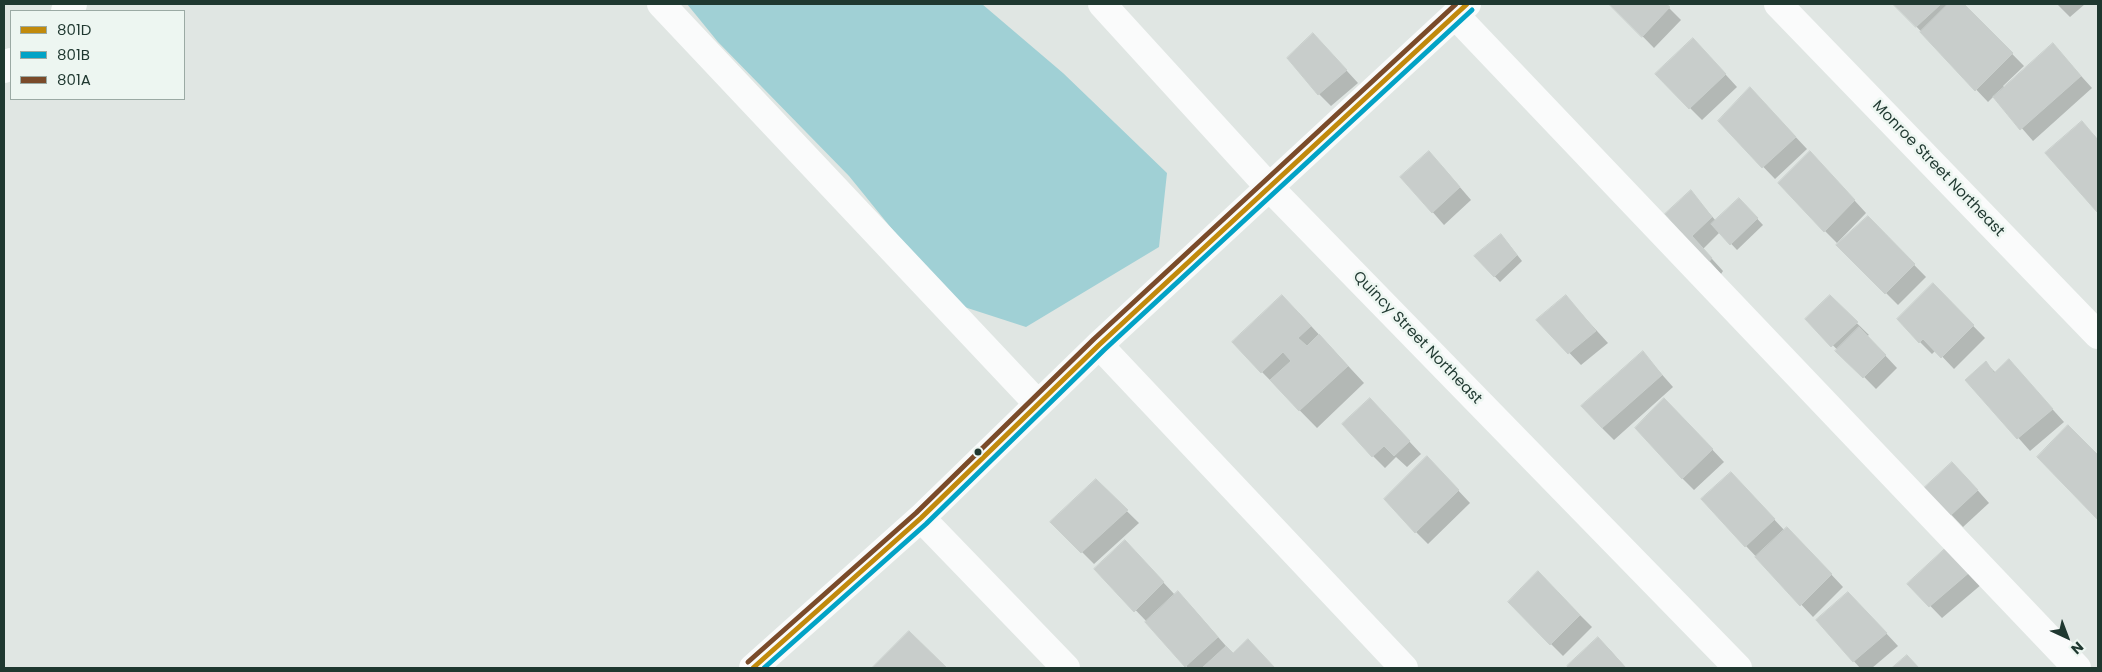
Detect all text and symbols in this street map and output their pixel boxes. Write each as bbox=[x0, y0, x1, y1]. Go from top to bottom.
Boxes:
legend bbox=[10, 10, 185, 100]
text: 801D bbox=[57, 19, 91, 40]
text: 801B bbox=[57, 44, 90, 65]
text: 801A bbox=[57, 69, 91, 90]
street label: Monroe Street Northeast bbox=[1868, 97, 2008, 241]
street label: Quincy Street Northeast bbox=[1349, 268, 1485, 408]
unlabelled marker bbox=[973, 447, 983, 457]
north arrow bbox=[2042, 612, 2092, 662]
text: N bbox=[2067, 637, 2088, 659]

